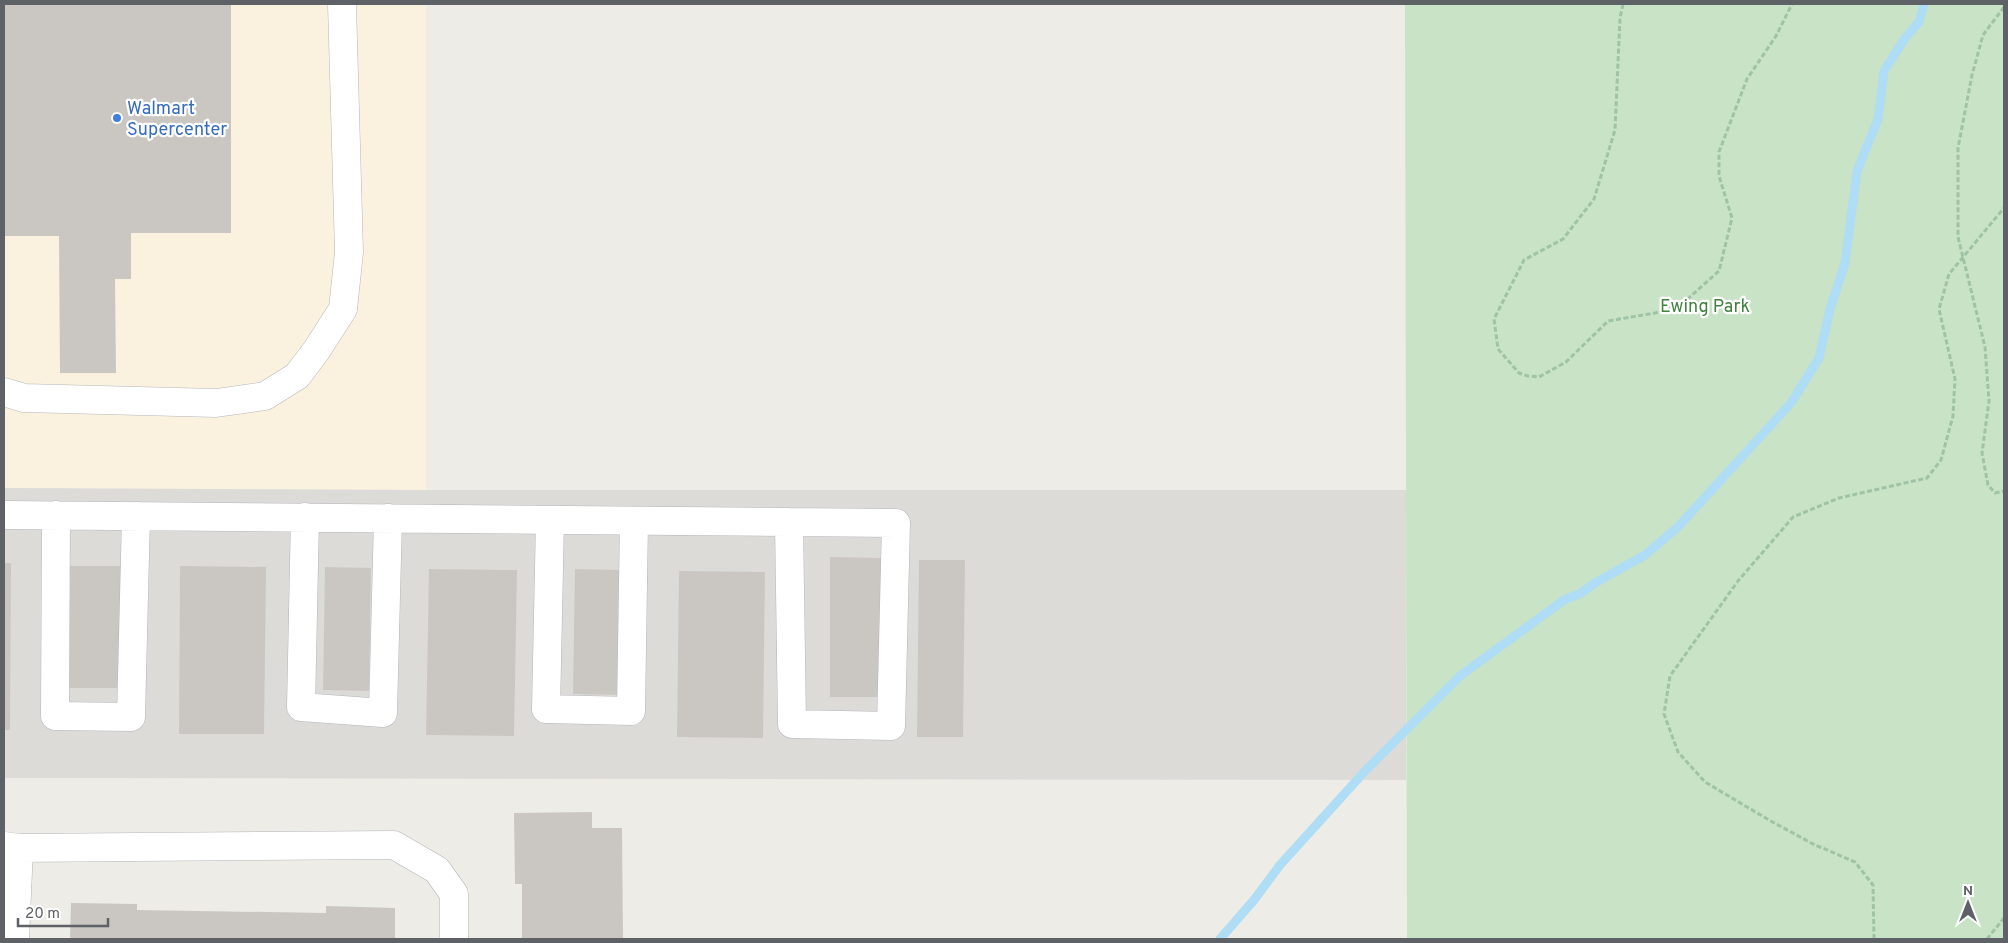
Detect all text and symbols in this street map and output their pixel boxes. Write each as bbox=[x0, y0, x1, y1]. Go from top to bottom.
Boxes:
place label: Walmart Supercenter bbox=[127, 98, 227, 142]
marker: Walmart Supercenter bbox=[111, 112, 123, 124]
park label: Ewing Park bbox=[1660, 296, 1750, 319]
north arrow bbox=[1943, 878, 1993, 928]
text: N bbox=[1963, 883, 1973, 900]
scale bar bbox=[18, 896, 108, 928]
text: 20 m bbox=[25, 905, 60, 924]

